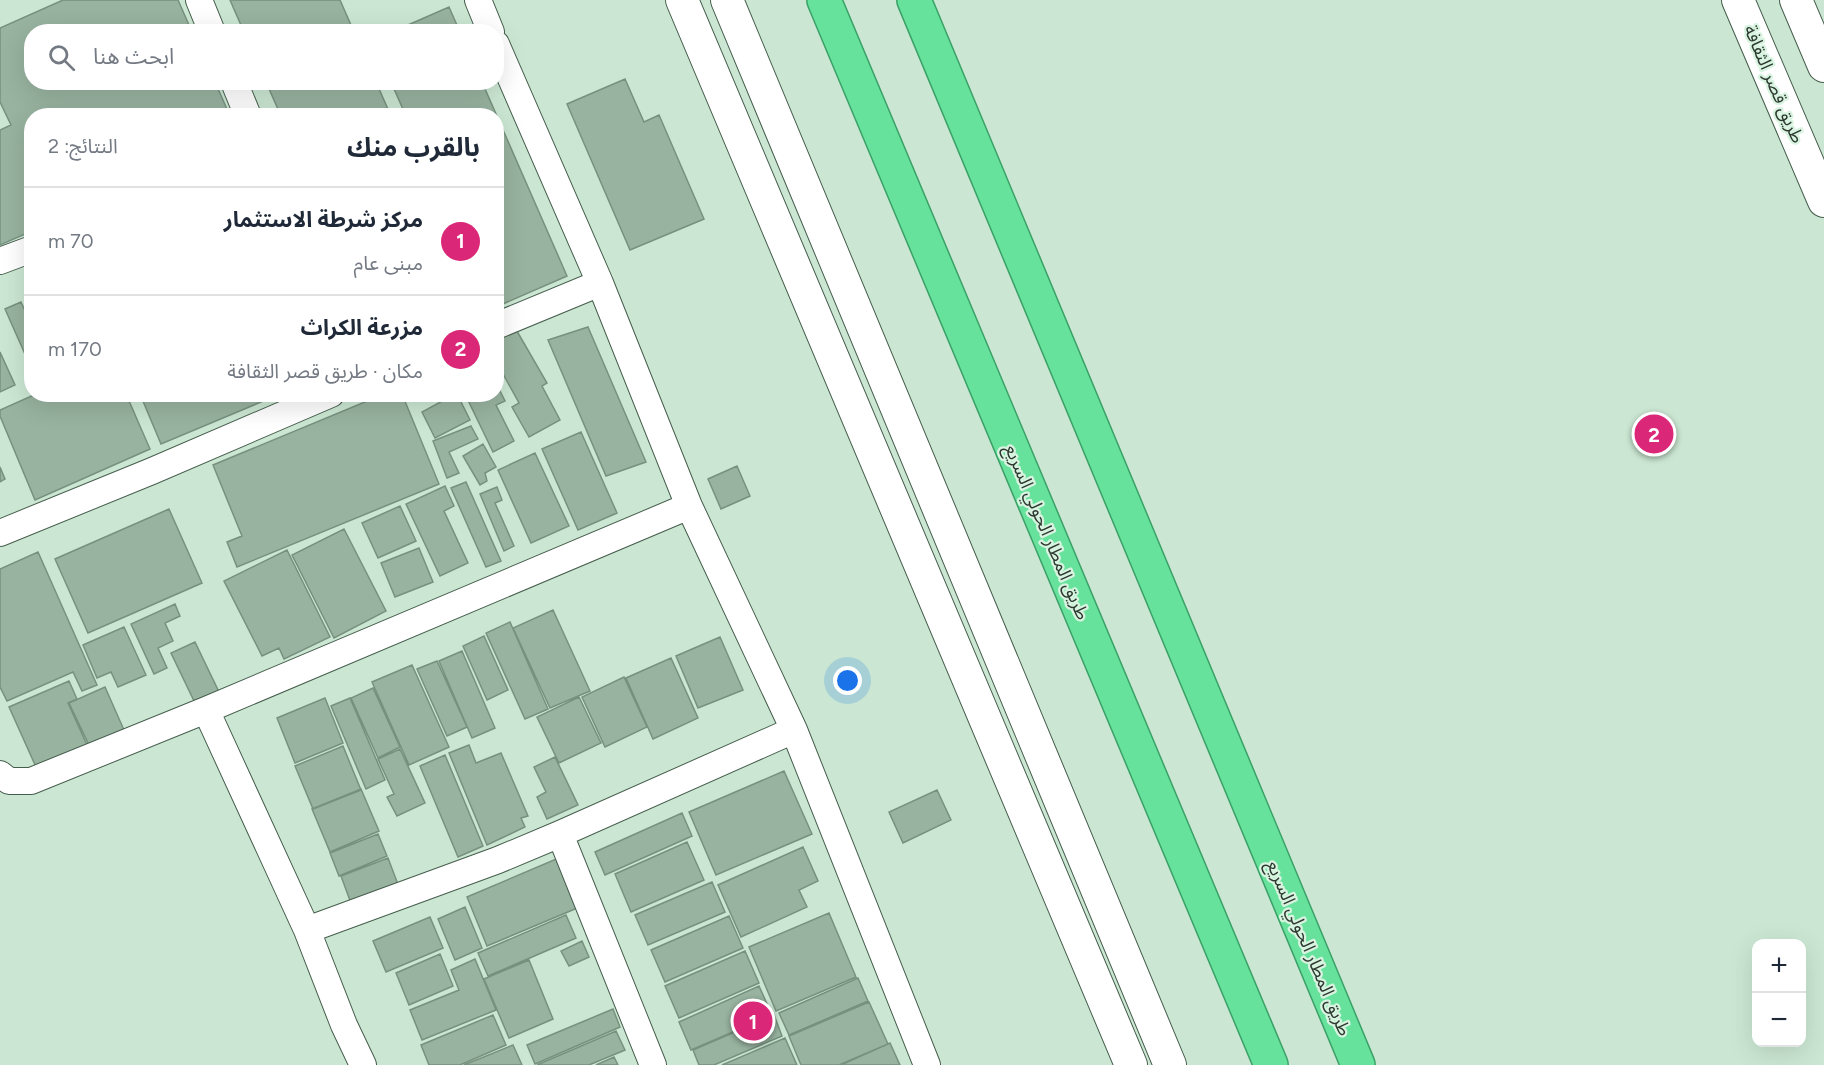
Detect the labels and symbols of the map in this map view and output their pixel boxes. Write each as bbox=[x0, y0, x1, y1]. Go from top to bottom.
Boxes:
street label: طريق قصر الثقافة bbox=[1739, 21, 1809, 147]
pin: 2 bbox=[1634, 412, 1674, 456]
street label: طريق المطار الحولي السريع bbox=[997, 441, 1094, 624]
your location bbox=[833, 666, 862, 695]
street label: طريق المطار الحولي السريع bbox=[1259, 857, 1356, 1040]
pin: 1 bbox=[734, 998, 772, 1044]

